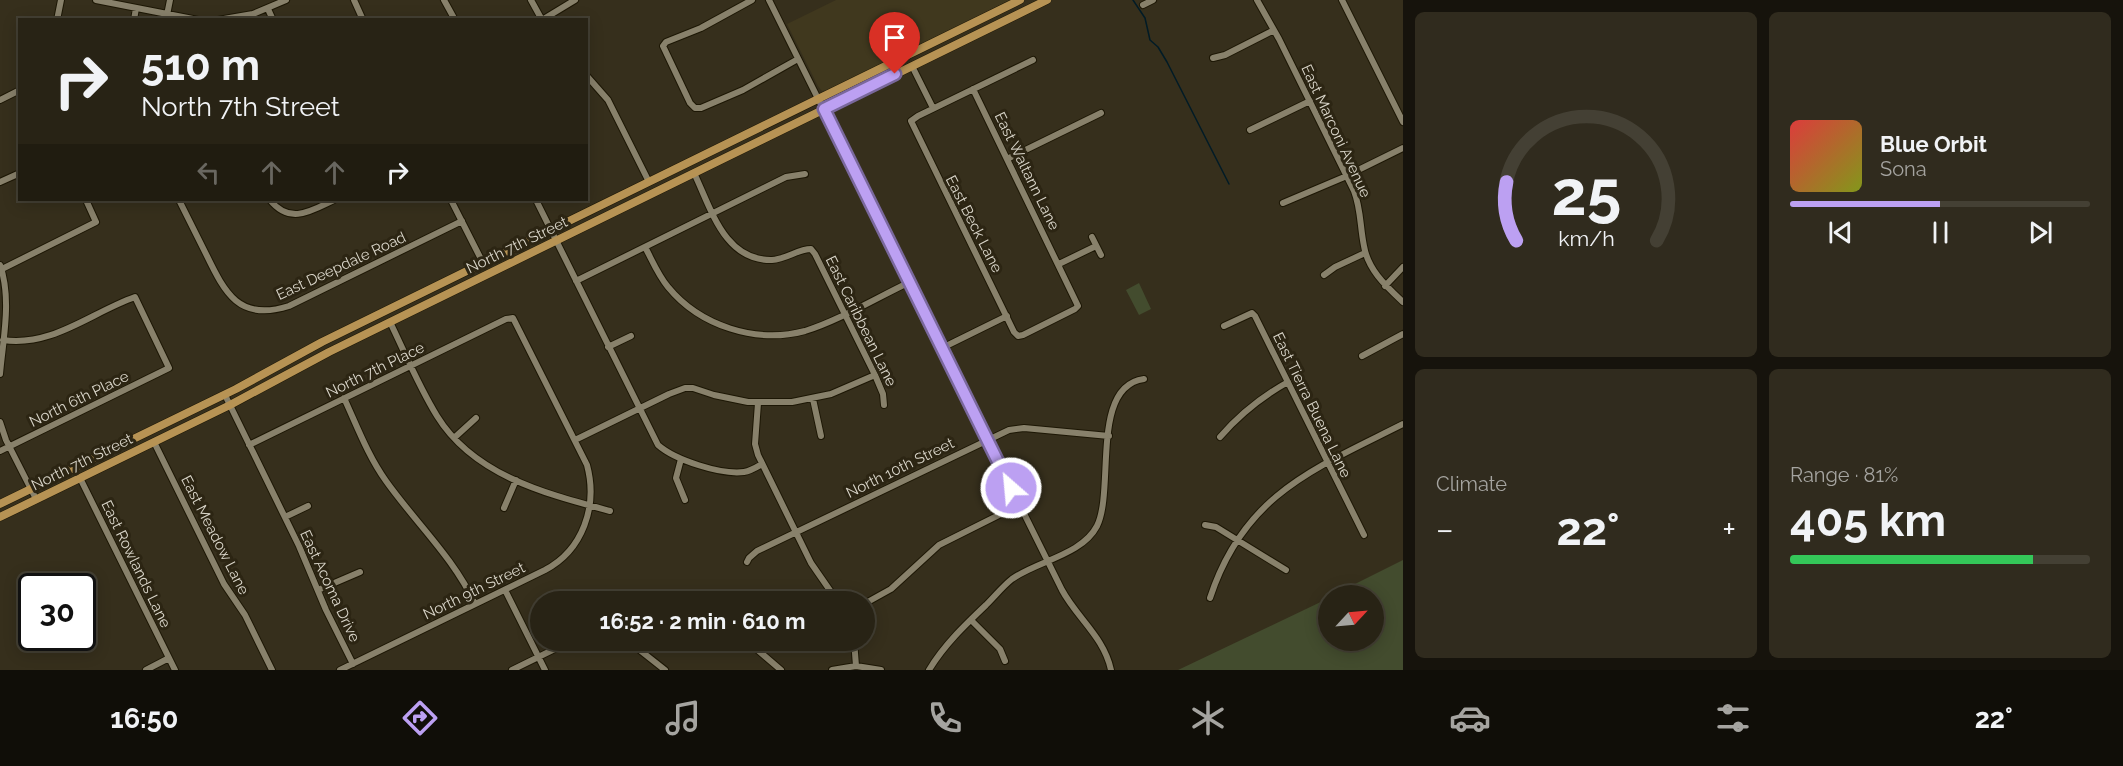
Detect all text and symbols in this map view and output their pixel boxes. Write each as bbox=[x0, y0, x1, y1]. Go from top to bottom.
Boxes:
pin bbox=[869, 12, 920, 74]
icon: arrive bbox=[878, 21, 911, 54]
text: 510 m bbox=[141, 41, 260, 90]
icon: right bbox=[42, 42, 120, 120]
street label: East Marconi Avenue bbox=[1297, 62, 1375, 201]
text: North 7th Street bbox=[141, 91, 340, 122]
street label: East Waltann Lane bbox=[991, 109, 1063, 233]
text: Blue Orbit bbox=[1880, 131, 1987, 157]
icon: left bbox=[192, 156, 225, 189]
icon: ahead bbox=[255, 156, 288, 189]
icon: ahead bbox=[318, 156, 351, 189]
icon: right bbox=[381, 156, 414, 189]
text: 25 bbox=[1551, 157, 1621, 231]
text: Sona bbox=[1880, 157, 1927, 181]
street label: East Beck Lane bbox=[942, 172, 1006, 276]
street label: North 7th Street bbox=[463, 213, 571, 277]
icon: previous bbox=[1824, 216, 1857, 249]
icon: pause bbox=[1924, 216, 1957, 249]
icon: next bbox=[2024, 216, 2057, 249]
text: km/h bbox=[1558, 227, 1614, 252]
street label: East Deepdale Road bbox=[273, 228, 409, 304]
street label: East Caribbean Lane bbox=[822, 253, 900, 389]
street label: East Tierra Buena Lane bbox=[1269, 329, 1355, 481]
street label: North 7th Place bbox=[323, 338, 427, 402]
street label: North 6th Place bbox=[26, 367, 132, 431]
street label: North 7th Street bbox=[28, 430, 136, 494]
street label: North 10th Street bbox=[843, 434, 957, 502]
position arrow bbox=[979, 456, 1043, 520]
text: Range · 81% bbox=[1790, 463, 1898, 487]
street label: East Meadow Lane bbox=[177, 472, 253, 598]
text: Climate bbox=[1436, 472, 1507, 496]
text: 405 km bbox=[1790, 494, 1946, 547]
street label: East Rowlands Lane bbox=[97, 497, 175, 631]
text: 22° bbox=[1556, 503, 1620, 556]
text: − bbox=[1436, 510, 1454, 549]
text: + bbox=[1722, 510, 1736, 549]
street label: East Acoma Drive bbox=[296, 527, 364, 645]
street label: North 9th Street bbox=[420, 559, 528, 623]
speed limit sign: 30 bbox=[18, 573, 96, 651]
north arrow bbox=[1318, 585, 1384, 651]
map controls bbox=[1318, 585, 1384, 651]
text: 16:52 · 2 min · 610 m bbox=[600, 608, 805, 634]
icon: directions bbox=[399, 697, 441, 739]
icon: music bbox=[662, 697, 704, 739]
icon: phone bbox=[924, 697, 966, 739]
icon: climate bbox=[1187, 697, 1229, 739]
icon: car bbox=[1449, 697, 1491, 739]
icon: filters bbox=[1712, 697, 1754, 739]
text: 16:50 bbox=[110, 703, 178, 734]
text: 22° bbox=[1975, 703, 2013, 734]

